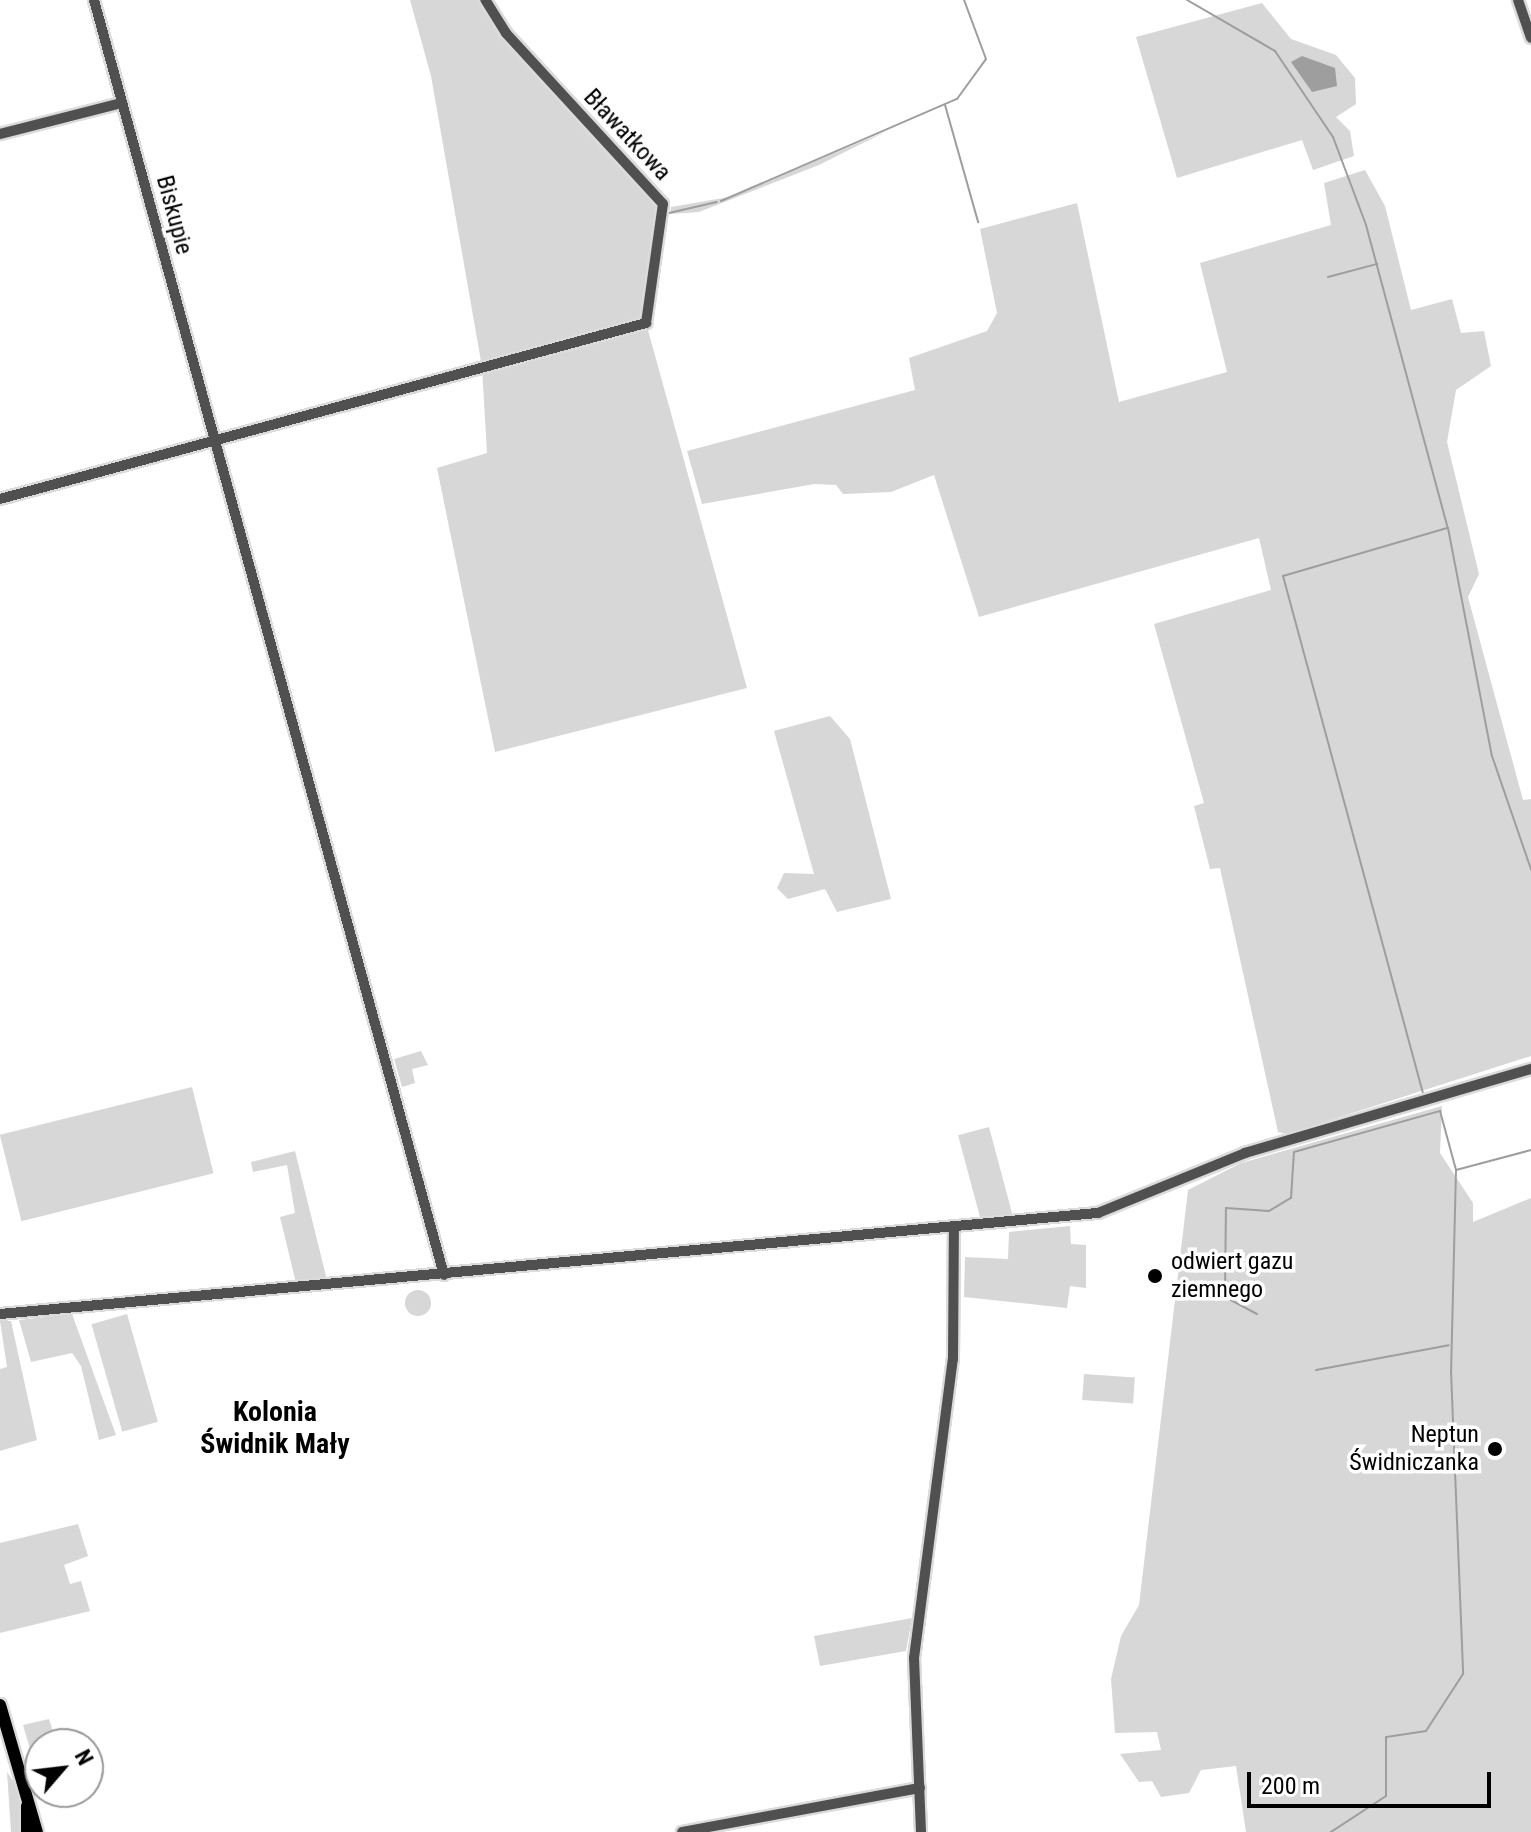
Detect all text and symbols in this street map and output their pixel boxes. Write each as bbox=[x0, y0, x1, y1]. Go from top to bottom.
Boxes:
street label: Bławatkowa bbox=[577, 83, 677, 187]
street label: Biskupie bbox=[150, 172, 198, 258]
place label: odwiert gazu ziemnego bbox=[1171, 1248, 1293, 1304]
marker: odwiert gazu ziemnego bbox=[1146, 1267, 1164, 1285]
district label: Kolonia Świdnik Mały bbox=[200, 1395, 350, 1461]
place label: Neptun Świdniczanka bbox=[1349, 1421, 1479, 1477]
marker: Neptun Świdniczanka bbox=[1486, 1440, 1504, 1458]
north arrow bbox=[24, 1728, 104, 1808]
text: N bbox=[70, 1746, 98, 1769]
scale bar bbox=[1251, 1756, 1495, 1806]
text: 200 m bbox=[1261, 1772, 1320, 1800]

